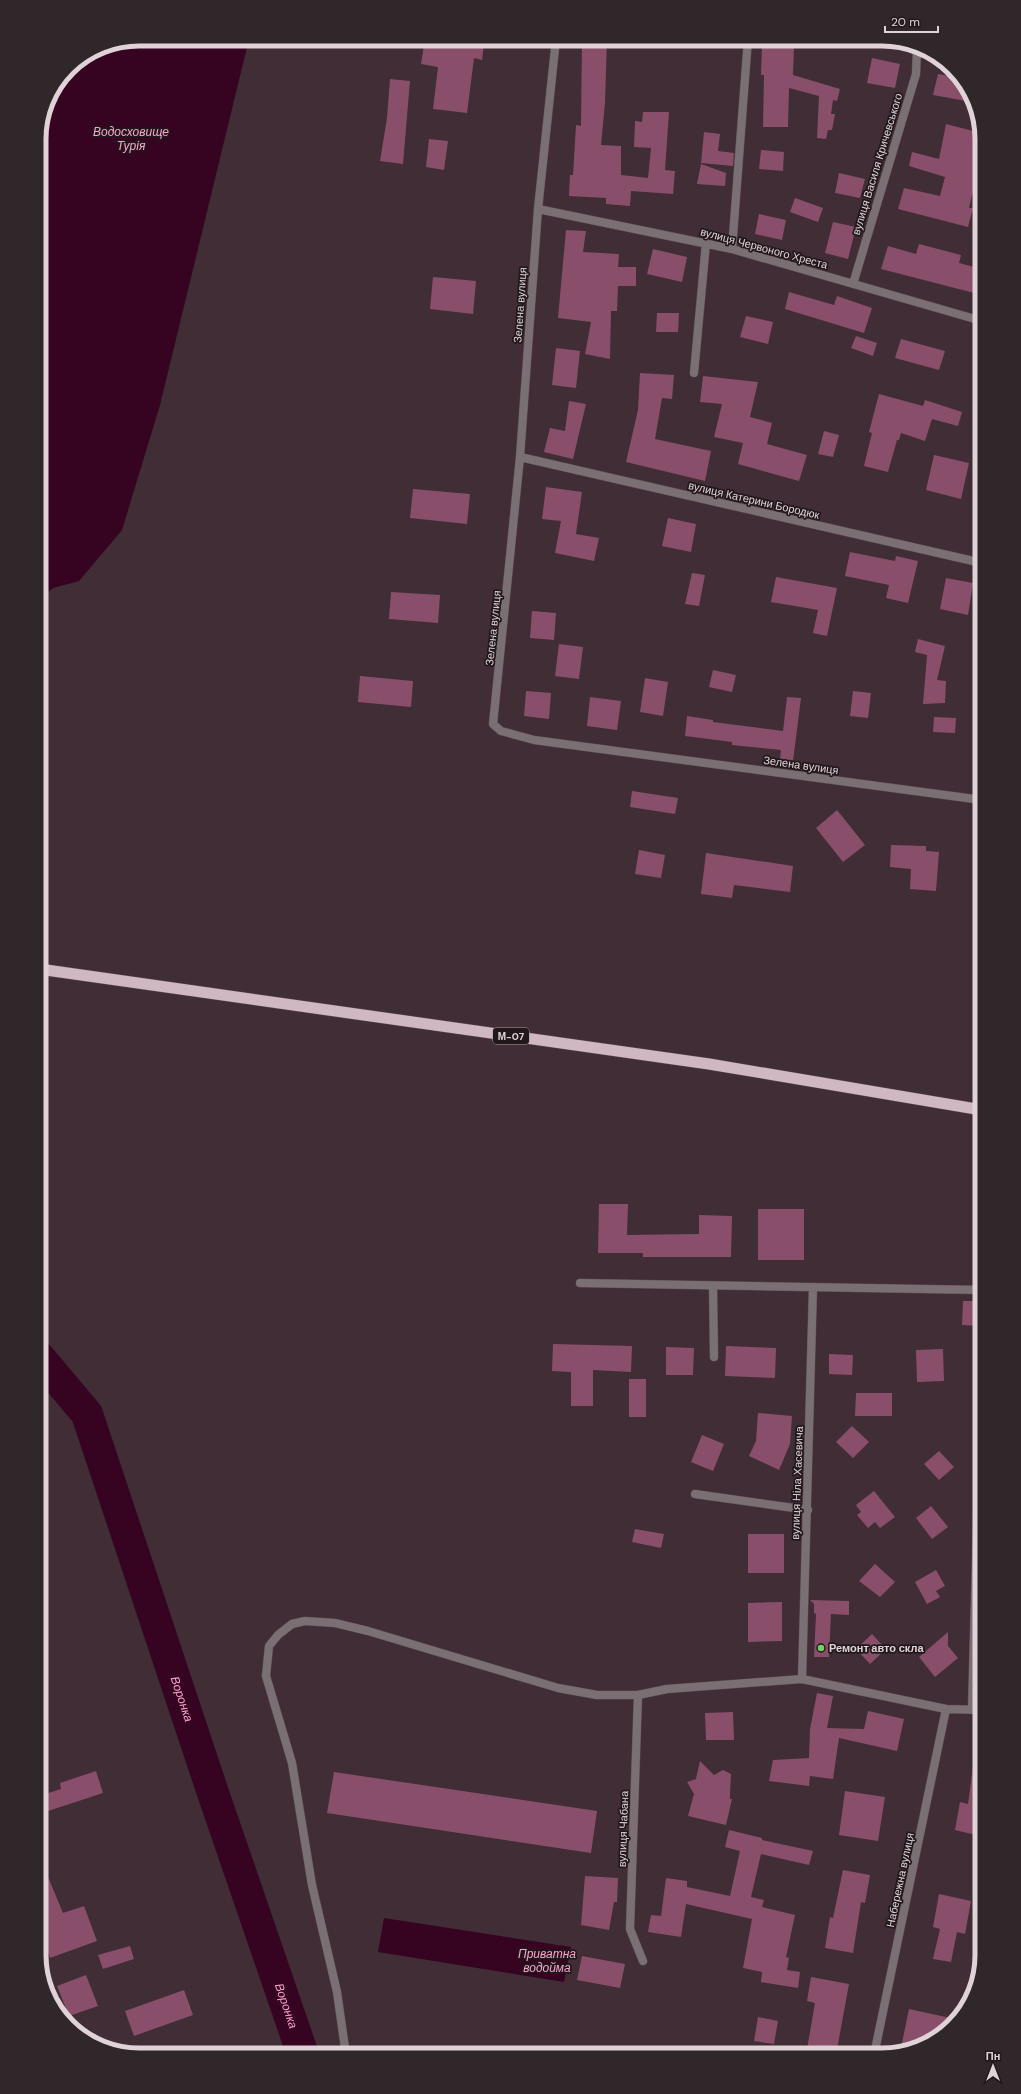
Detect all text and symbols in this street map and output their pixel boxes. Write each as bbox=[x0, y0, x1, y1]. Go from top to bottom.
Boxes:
scale bar bbox=[885, 8, 938, 34]
text: 20 m bbox=[891, 14, 920, 30]
street label: вулиця Василя Кричевського bbox=[849, 91, 905, 237]
water label: Водосховище Турія bbox=[93, 124, 169, 154]
street label: вулиця Червоного Хреста bbox=[699, 224, 830, 272]
street label: Зелена вулиця bbox=[510, 267, 530, 343]
street label: вулиця Катерини Бородюк bbox=[687, 478, 821, 522]
street label: Зелена вулиця bbox=[482, 590, 504, 666]
street label: Зелена вулиця bbox=[763, 753, 840, 777]
road number: М-07 bbox=[493, 1028, 529, 1044]
street label: вулиця Ніла Хасевича bbox=[788, 1425, 806, 1540]
place label: Ремонт авто скла bbox=[829, 1641, 924, 1655]
marker: Ремонт авто скла bbox=[816, 1643, 826, 1653]
water label: Воронка bbox=[167, 1674, 197, 1724]
street label: вулиця Чабана bbox=[615, 1790, 631, 1867]
street label: Набережна вулиця bbox=[883, 1831, 917, 1929]
water label: Приватна водойма bbox=[518, 1946, 576, 1976]
water label: Воронка bbox=[271, 1981, 301, 2031]
north arrow bbox=[973, 2046, 1013, 2086]
text: Пн bbox=[986, 2049, 1000, 2063]

